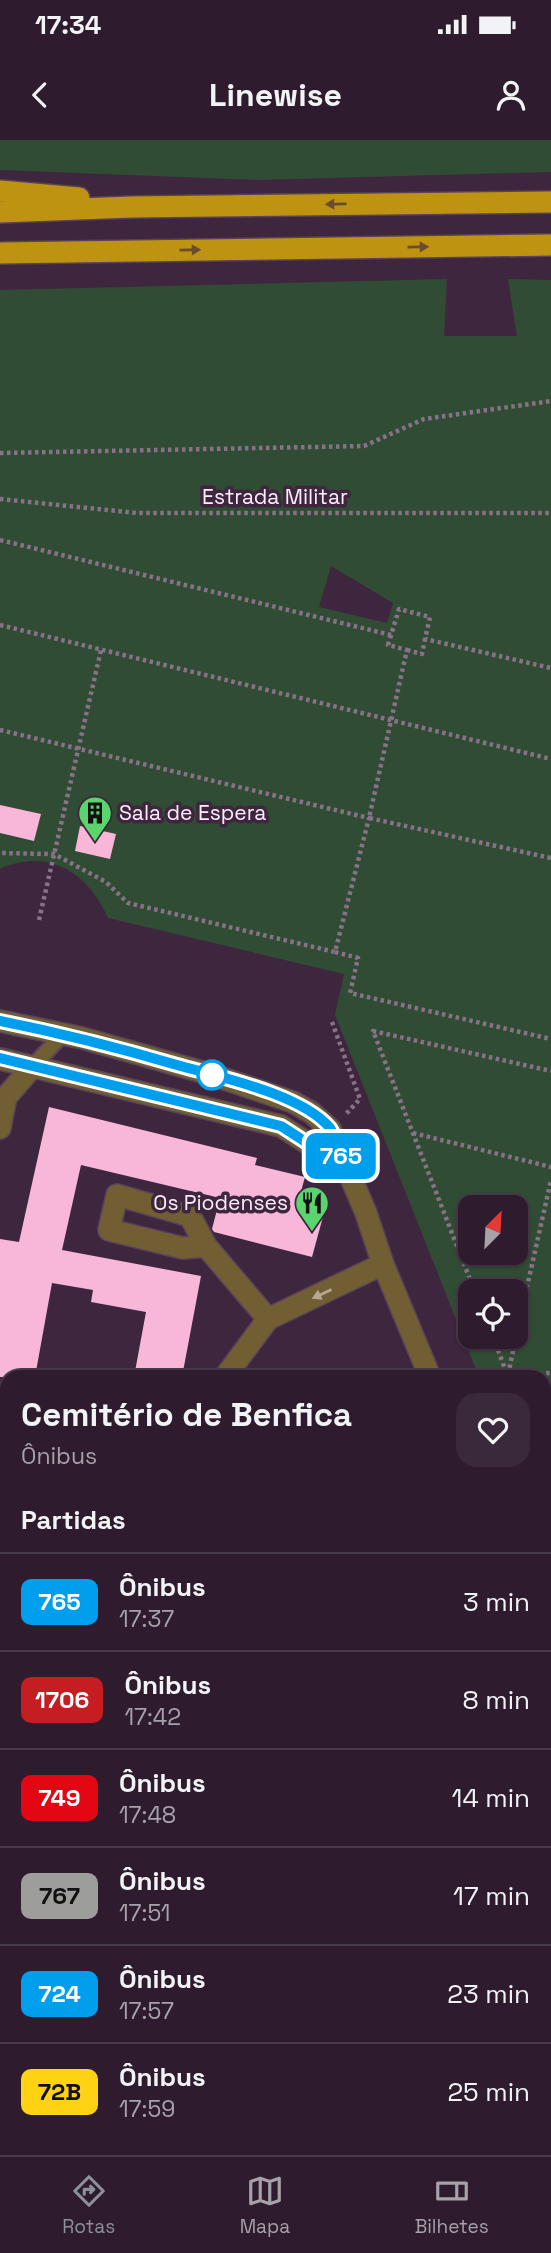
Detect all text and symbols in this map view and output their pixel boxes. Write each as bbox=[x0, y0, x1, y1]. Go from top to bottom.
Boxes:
text: 17:34 bbox=[35, 8, 101, 42]
text: Linewise bbox=[209, 75, 342, 115]
icon: back bbox=[21, 76, 59, 114]
icon: person bbox=[492, 76, 530, 114]
one-way arrow bbox=[325, 199, 347, 210]
one-way arrow bbox=[407, 241, 429, 253]
one-way arrow bbox=[180, 244, 202, 256]
street label: Estrada Militar bbox=[202, 483, 348, 510]
building icon: Sala de Espera bbox=[76, 794, 114, 843]
place label: Sala de Espera bbox=[119, 799, 266, 826]
unlabelled marker bbox=[197, 1060, 227, 1090]
line badge: 765 bbox=[301, 1133, 381, 1179]
text: 765 bbox=[320, 1140, 362, 1171]
restaurant icon: Os Piodenses bbox=[293, 1184, 331, 1233]
place label: Os Piodenses bbox=[153, 1189, 288, 1216]
north arrow bbox=[458, 1195, 528, 1265]
map controls bbox=[458, 1195, 528, 1349]
button: locate bbox=[458, 1279, 528, 1349]
one-way arrow bbox=[312, 1288, 332, 1300]
button: heart bbox=[456, 1393, 530, 1467]
text: Cemitério de Benfica bbox=[21, 1394, 352, 1436]
text: Ônibus bbox=[21, 1441, 97, 1471]
text: Partidas bbox=[21, 1503, 126, 1537]
text: Ônibus bbox=[119, 1570, 206, 1604]
text: 3 min bbox=[463, 1585, 530, 1619]
text: 765 bbox=[38, 1586, 81, 1617]
text: 17:37 bbox=[119, 1604, 174, 1634]
text: Ônibus bbox=[124, 1668, 211, 1702]
text: 8 min bbox=[462, 1683, 530, 1717]
text: 1706 bbox=[35, 1684, 89, 1715]
text: 17:42 bbox=[124, 1702, 181, 1732]
text: Ônibus bbox=[119, 1766, 206, 1800]
text: 14 min bbox=[452, 1781, 530, 1815]
text: 749 bbox=[38, 1782, 81, 1813]
text: 17:48 bbox=[119, 1800, 176, 1830]
text: Ônibus bbox=[119, 1864, 206, 1898]
text: 17 min bbox=[453, 1879, 530, 1913]
text: 767 bbox=[39, 1880, 80, 1911]
text: 17:51 bbox=[119, 1898, 170, 1928]
text: Ônibus bbox=[119, 1962, 206, 1996]
text: 23 min bbox=[447, 1977, 530, 2011]
text: 724 bbox=[38, 1978, 81, 2009]
text: 17:57 bbox=[119, 1996, 174, 2026]
text: Ônibus bbox=[119, 2060, 206, 2094]
text: 25 min bbox=[447, 2075, 530, 2109]
text: 72B bbox=[38, 2076, 81, 2107]
text: 17:59 bbox=[119, 2094, 175, 2124]
tab: Rotas bbox=[62, 2172, 115, 2239]
tab: Mapa bbox=[240, 2172, 290, 2239]
tab: Bilhetes bbox=[415, 2172, 489, 2239]

